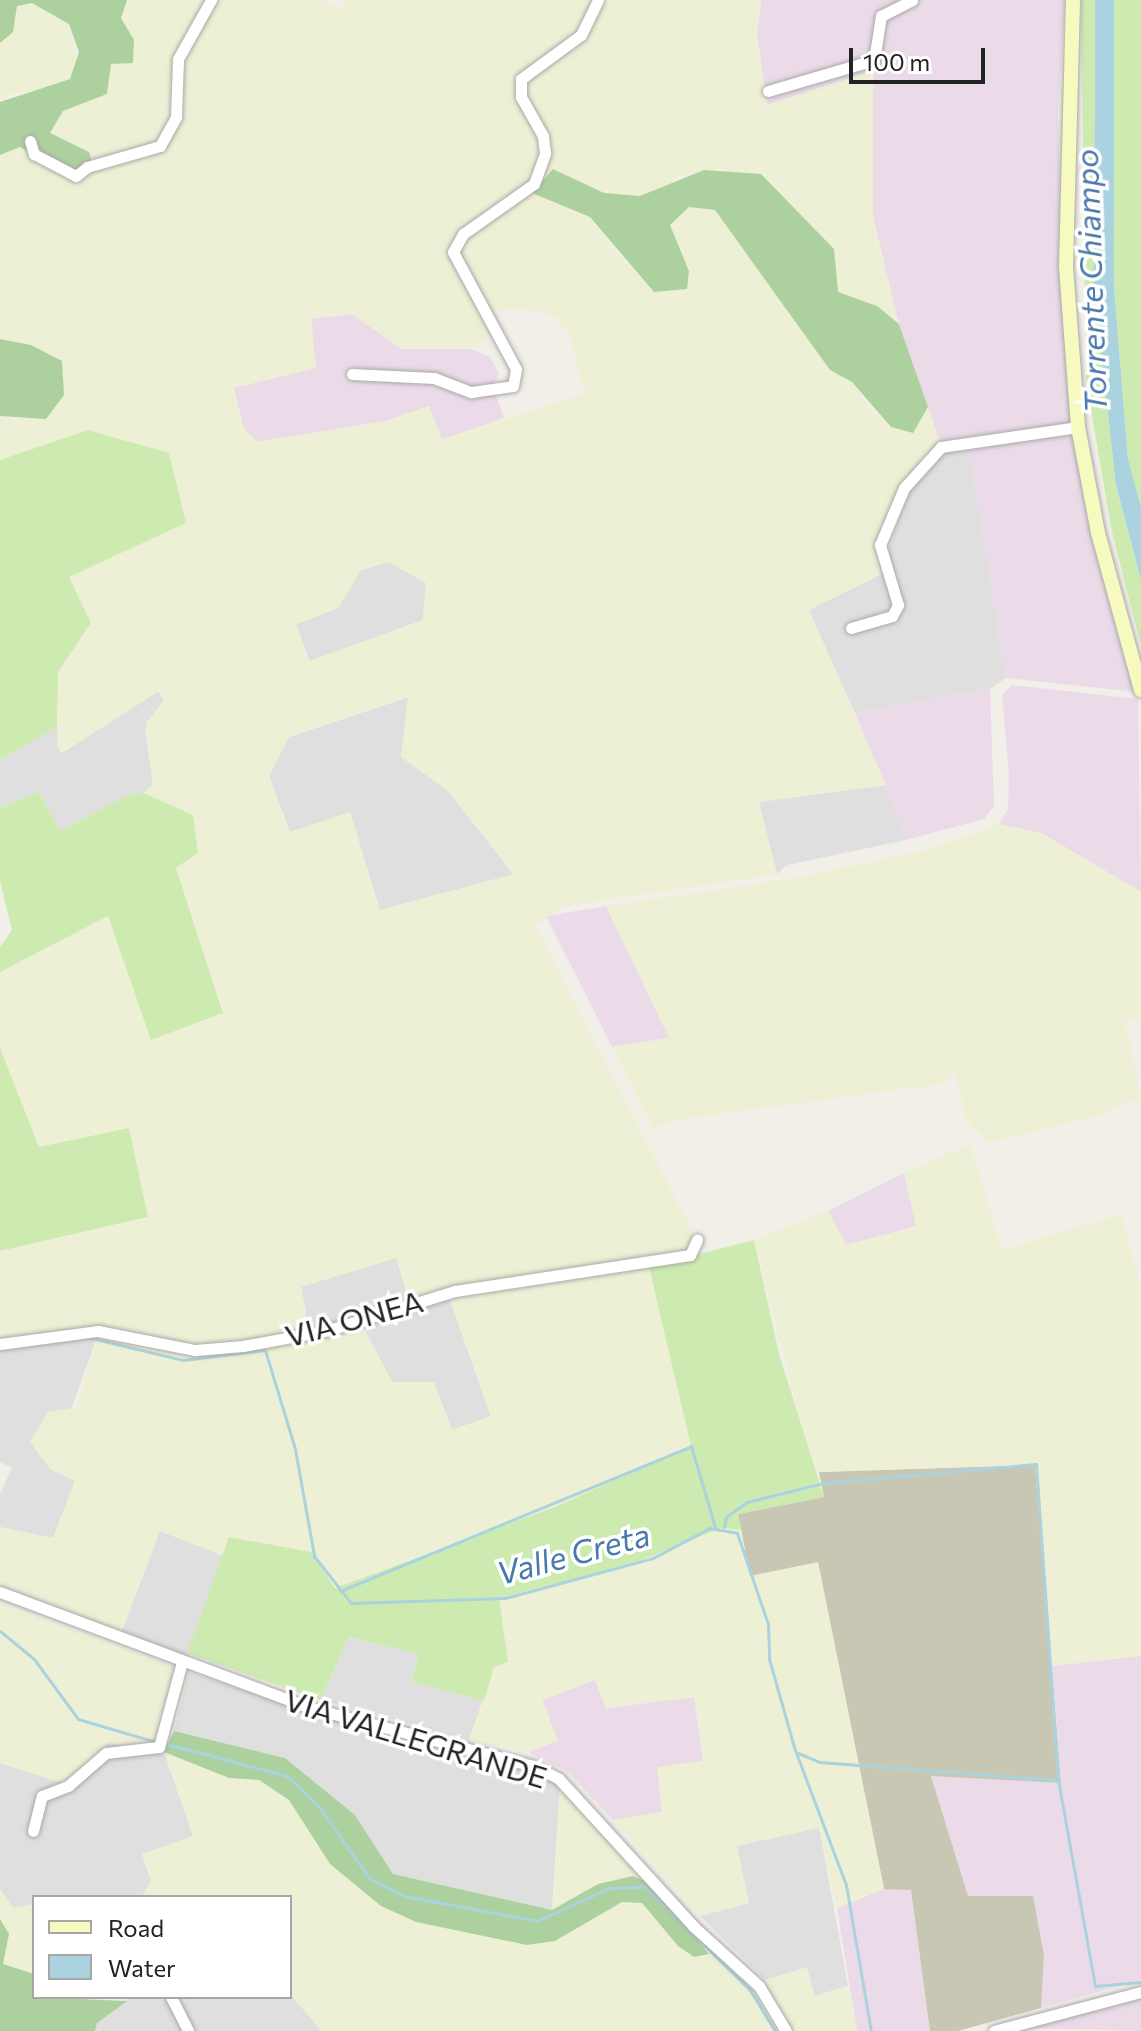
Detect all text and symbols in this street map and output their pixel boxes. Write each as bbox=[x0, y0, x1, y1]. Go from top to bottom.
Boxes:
scale bar bbox=[853, 32, 989, 82]
text: 100 m bbox=[863, 47, 930, 76]
water label: Torrente Chiampo bbox=[1066, 148, 1114, 414]
street label: VIA ONEA bbox=[281, 1282, 427, 1354]
water label: Valle Creta bbox=[492, 1514, 654, 1592]
street label: VIA VALLEGRANDE bbox=[281, 1681, 551, 1795]
legend bbox=[32, 1895, 292, 1999]
text: Road bbox=[108, 1913, 164, 1942]
text: Water bbox=[108, 1953, 176, 1982]

